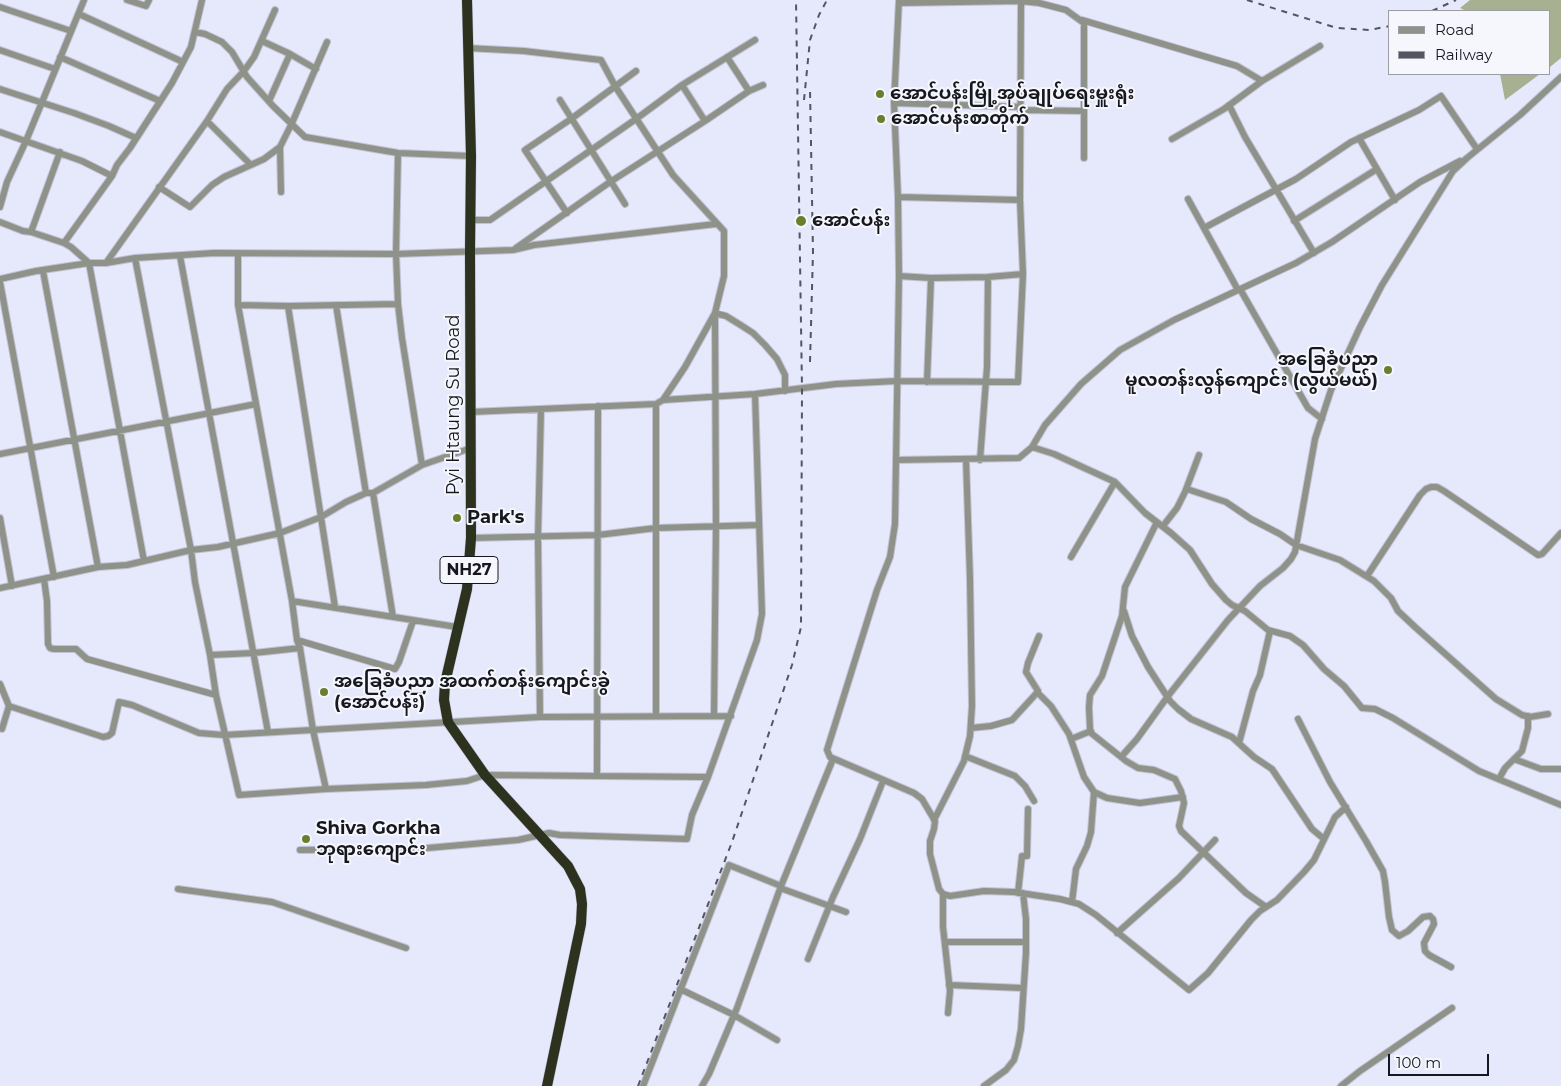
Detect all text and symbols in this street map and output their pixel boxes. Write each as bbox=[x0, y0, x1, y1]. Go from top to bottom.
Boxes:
legend bbox=[1388, 10, 1551, 75]
text: Road bbox=[1435, 20, 1474, 39]
text: Railway bbox=[1435, 45, 1492, 64]
place label: အောင်ပန်းမြို့အုပ်ချုပ်ရေးမှူးရုံး bbox=[890, 83, 1134, 105]
marker: အောင်ပန်းမြို့အုပ်ချုပ်ရေးမှူးရုံး bbox=[874, 88, 886, 100]
place label: အောင်ပန်းစာတိုက် bbox=[891, 108, 1029, 130]
marker: အောင်ပန်းစာတိုက် bbox=[875, 113, 887, 125]
place label: အောင်ပန်း bbox=[812, 210, 890, 232]
marker: အောင်ပန်း bbox=[794, 214, 808, 228]
street label: Pyi Htaung Su Road bbox=[443, 315, 465, 495]
place label: အခြေခံပညာ မူလတန်းလွန်ကျောင်း (လွယ်မယ်) bbox=[1125, 349, 1378, 392]
marker: အခြေခံပညာ မူလတန်းလွန်ကျောင်း (လွယ်မယ်) bbox=[1382, 364, 1394, 376]
place label: Park's bbox=[467, 507, 524, 529]
marker: Park's bbox=[451, 512, 463, 524]
road number: NH27 bbox=[440, 556, 498, 584]
place label: အခြေခံပညာ အထက်တန်းကျောင်းခွဲ (အောင်ပန်း) bbox=[334, 671, 610, 714]
marker: အခြေခံပညာ အထက်တန်းကျောင်းခွဲ (အောင်ပန်း) bbox=[318, 686, 330, 698]
place label: Shiva Gorkha ဘုရားကျောင်း bbox=[316, 818, 441, 861]
marker: Shiva Gorkha ဘုရားကျောင်း bbox=[300, 833, 312, 845]
scale bar bbox=[1391, 1044, 1492, 1076]
text: 100 m bbox=[1396, 1053, 1441, 1072]

